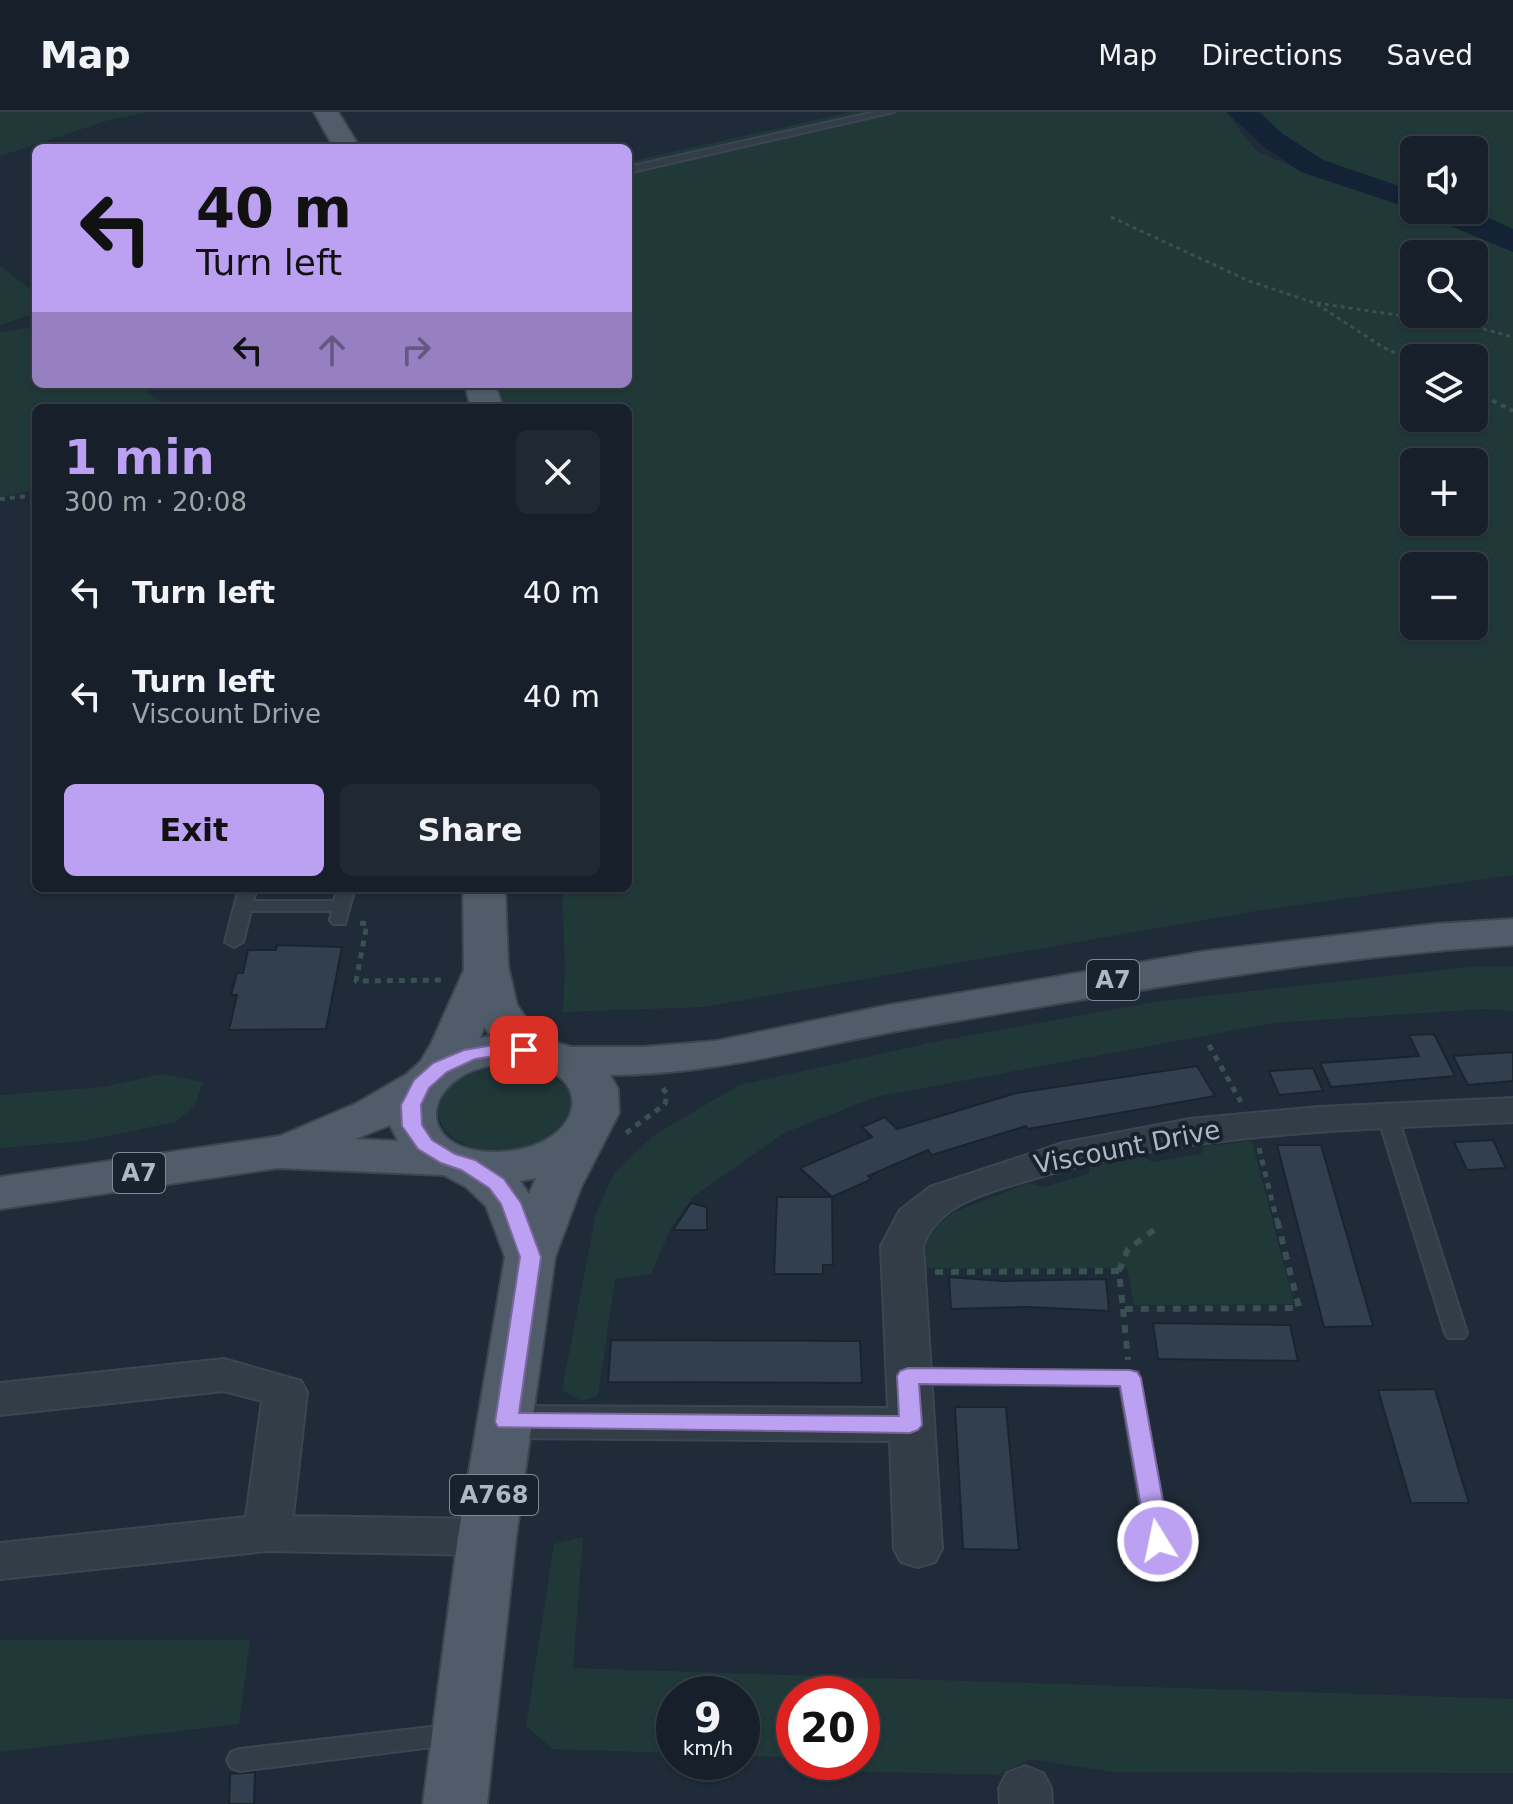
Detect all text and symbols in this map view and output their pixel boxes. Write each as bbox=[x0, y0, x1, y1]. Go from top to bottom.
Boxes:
text: Map bbox=[40, 33, 131, 77]
text: Map bbox=[1098, 39, 1157, 72]
text: Directions bbox=[1201, 39, 1342, 72]
text: Saved bbox=[1386, 39, 1473, 72]
map controls bbox=[1400, 136, 1488, 640]
button: sound bbox=[1400, 136, 1488, 224]
text: 40 m bbox=[196, 175, 352, 240]
icon: left bbox=[64, 176, 168, 280]
button: search bbox=[1400, 240, 1488, 328]
text: Turn left bbox=[196, 242, 342, 283]
icon: left bbox=[226, 328, 270, 372]
icon: ahead bbox=[310, 328, 354, 372]
icon: right bbox=[394, 328, 438, 372]
button: layers bbox=[1400, 344, 1488, 432]
text: 1 min bbox=[64, 429, 215, 485]
button: close bbox=[516, 430, 600, 514]
button: + bbox=[1400, 448, 1488, 536]
text: 300 m · 20:08 bbox=[64, 487, 247, 517]
button: − bbox=[1400, 552, 1488, 640]
icon: left bbox=[64, 570, 108, 614]
text: Turn left bbox=[132, 575, 275, 610]
text: 40 m bbox=[523, 575, 600, 610]
text: Turn left bbox=[132, 664, 275, 699]
icon: left bbox=[64, 674, 108, 718]
text: 40 m bbox=[523, 679, 600, 714]
text: Viscount Drive bbox=[132, 699, 321, 729]
button: Exit bbox=[64, 784, 324, 876]
button: Share bbox=[340, 784, 600, 876]
road number: A7 bbox=[1087, 960, 1139, 1000]
pin bbox=[490, 1016, 558, 1084]
icon: arrive bbox=[502, 1028, 546, 1072]
street label: Viscount Drive bbox=[1031, 1114, 1223, 1180]
road number: A7 bbox=[113, 1153, 165, 1193]
road number: A768 bbox=[450, 1475, 538, 1515]
position arrow bbox=[1116, 1499, 1200, 1583]
speed limit sign: 20 bbox=[776, 1676, 880, 1780]
text: 9 bbox=[694, 1695, 722, 1741]
text: km/h bbox=[683, 1736, 733, 1760]

